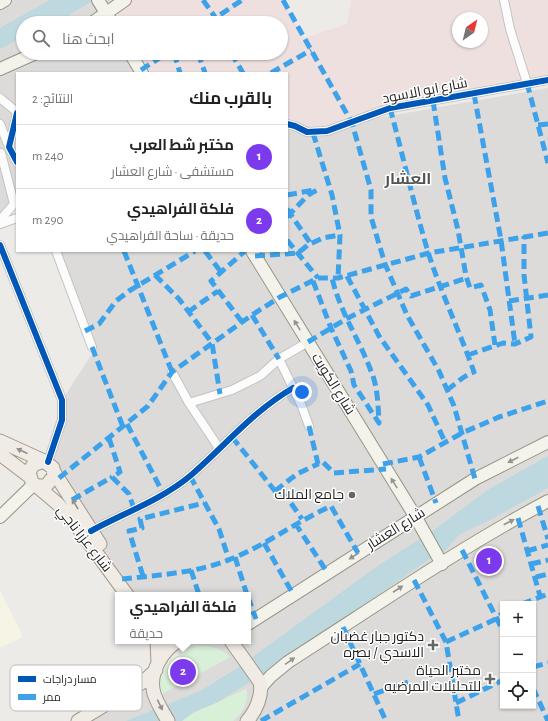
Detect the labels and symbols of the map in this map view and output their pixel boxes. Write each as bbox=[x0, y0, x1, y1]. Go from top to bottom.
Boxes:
north arrow bbox=[452, 12, 488, 48]
street label: شارع ابو الاسود bbox=[381, 76, 469, 107]
district label: العشار bbox=[384, 170, 431, 188]
one-way arrow bbox=[293, 320, 301, 330]
street label: شارع الكويت bbox=[308, 351, 357, 418]
your location bbox=[292, 382, 312, 402]
one-way arrow bbox=[16, 448, 27, 454]
one-way arrow bbox=[508, 457, 519, 463]
one-way arrow bbox=[391, 477, 398, 489]
place label: جامع الملاك bbox=[275, 488, 344, 503]
marker: جامع الملاك bbox=[347, 490, 357, 500]
one-way arrow bbox=[71, 498, 78, 510]
street label: شارع عزرا ناجي bbox=[51, 503, 114, 577]
street label: شارع العشار bbox=[364, 506, 428, 554]
one-way arrow bbox=[504, 519, 515, 525]
pin: 1 bbox=[476, 546, 502, 576]
one-way arrow bbox=[348, 552, 360, 559]
one-way arrow bbox=[393, 585, 404, 593]
place label: دكتور جبار غضبان الاسدي / بصره bbox=[330, 630, 424, 664]
marker: دكتور جبار غضبان الاسدي / بصره bbox=[427, 639, 439, 651]
pin: 2 bbox=[170, 657, 196, 687]
one-way arrow bbox=[285, 657, 295, 665]
place label: مختبر الحياة للتحليلات المرضيه bbox=[384, 664, 481, 694]
legend bbox=[10, 665, 142, 711]
marker: مختبر الحياة للتحليلات المرضيه bbox=[484, 673, 496, 685]
text: مسار دراجات bbox=[43, 674, 97, 686]
text: ممر bbox=[42, 692, 61, 704]
one-way arrow bbox=[157, 700, 163, 711]

